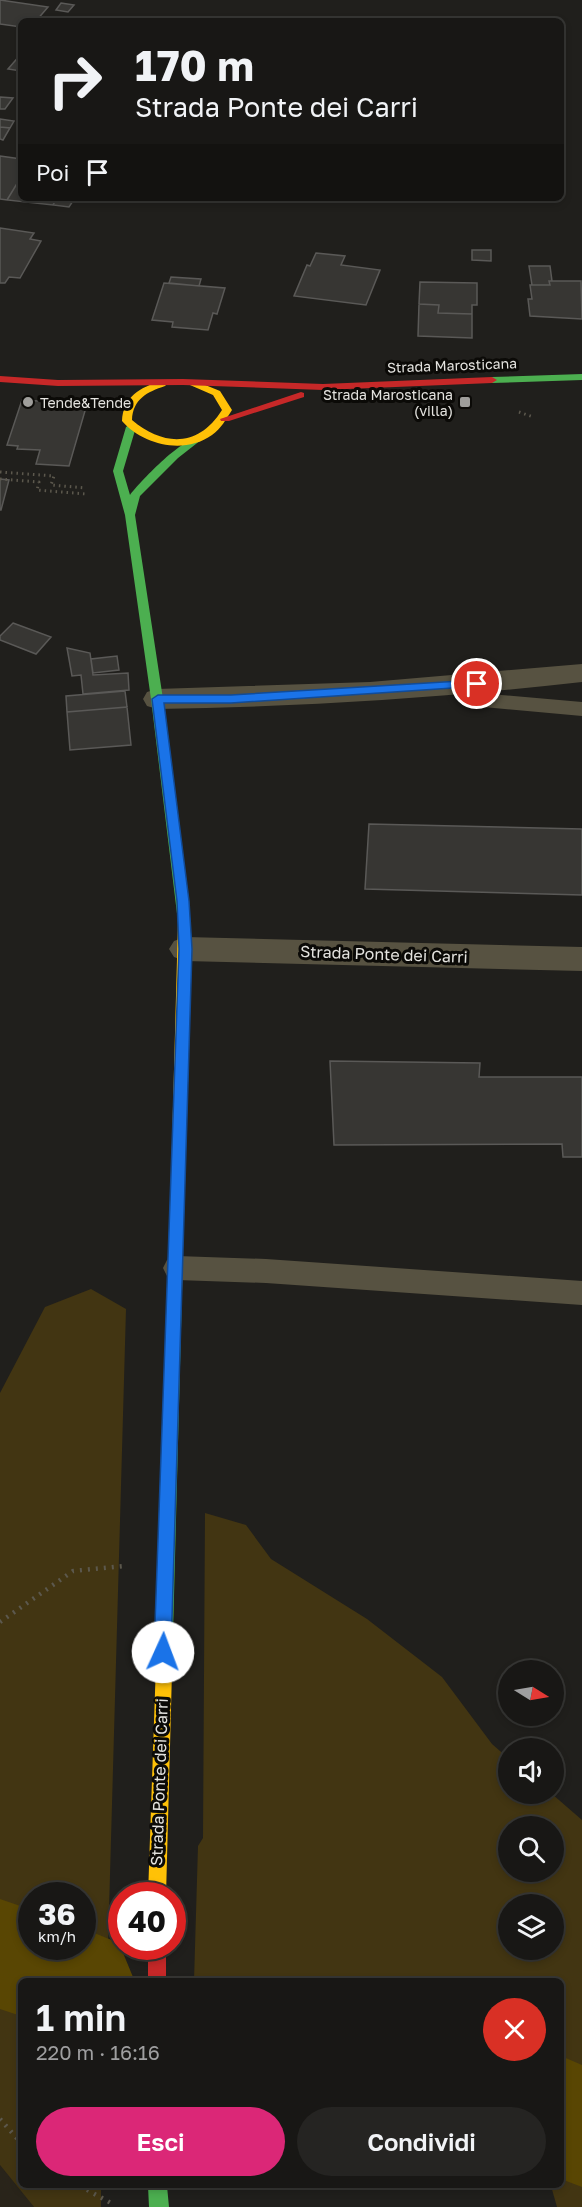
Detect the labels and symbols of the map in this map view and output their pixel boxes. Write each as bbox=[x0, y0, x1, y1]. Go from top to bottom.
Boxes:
street label: Strada Marosticana bbox=[387, 354, 517, 376]
place label: Strada Marosticana (villa) bbox=[323, 386, 453, 419]
place label: Tende&Tende bbox=[40, 394, 131, 411]
marker: Tende&Tende bbox=[21, 395, 35, 409]
marker: Strada Marosticana (villa) bbox=[458, 395, 472, 409]
pin bbox=[451, 658, 502, 709]
street label: Strada Ponte dei Carri bbox=[300, 941, 468, 967]
position arrow bbox=[131, 1620, 195, 1684]
north arrow bbox=[498, 1660, 564, 1726]
street label: Strada Ponte dei Carri bbox=[146, 1698, 172, 1866]
speed limit sign: 40 bbox=[108, 1882, 186, 1960]

